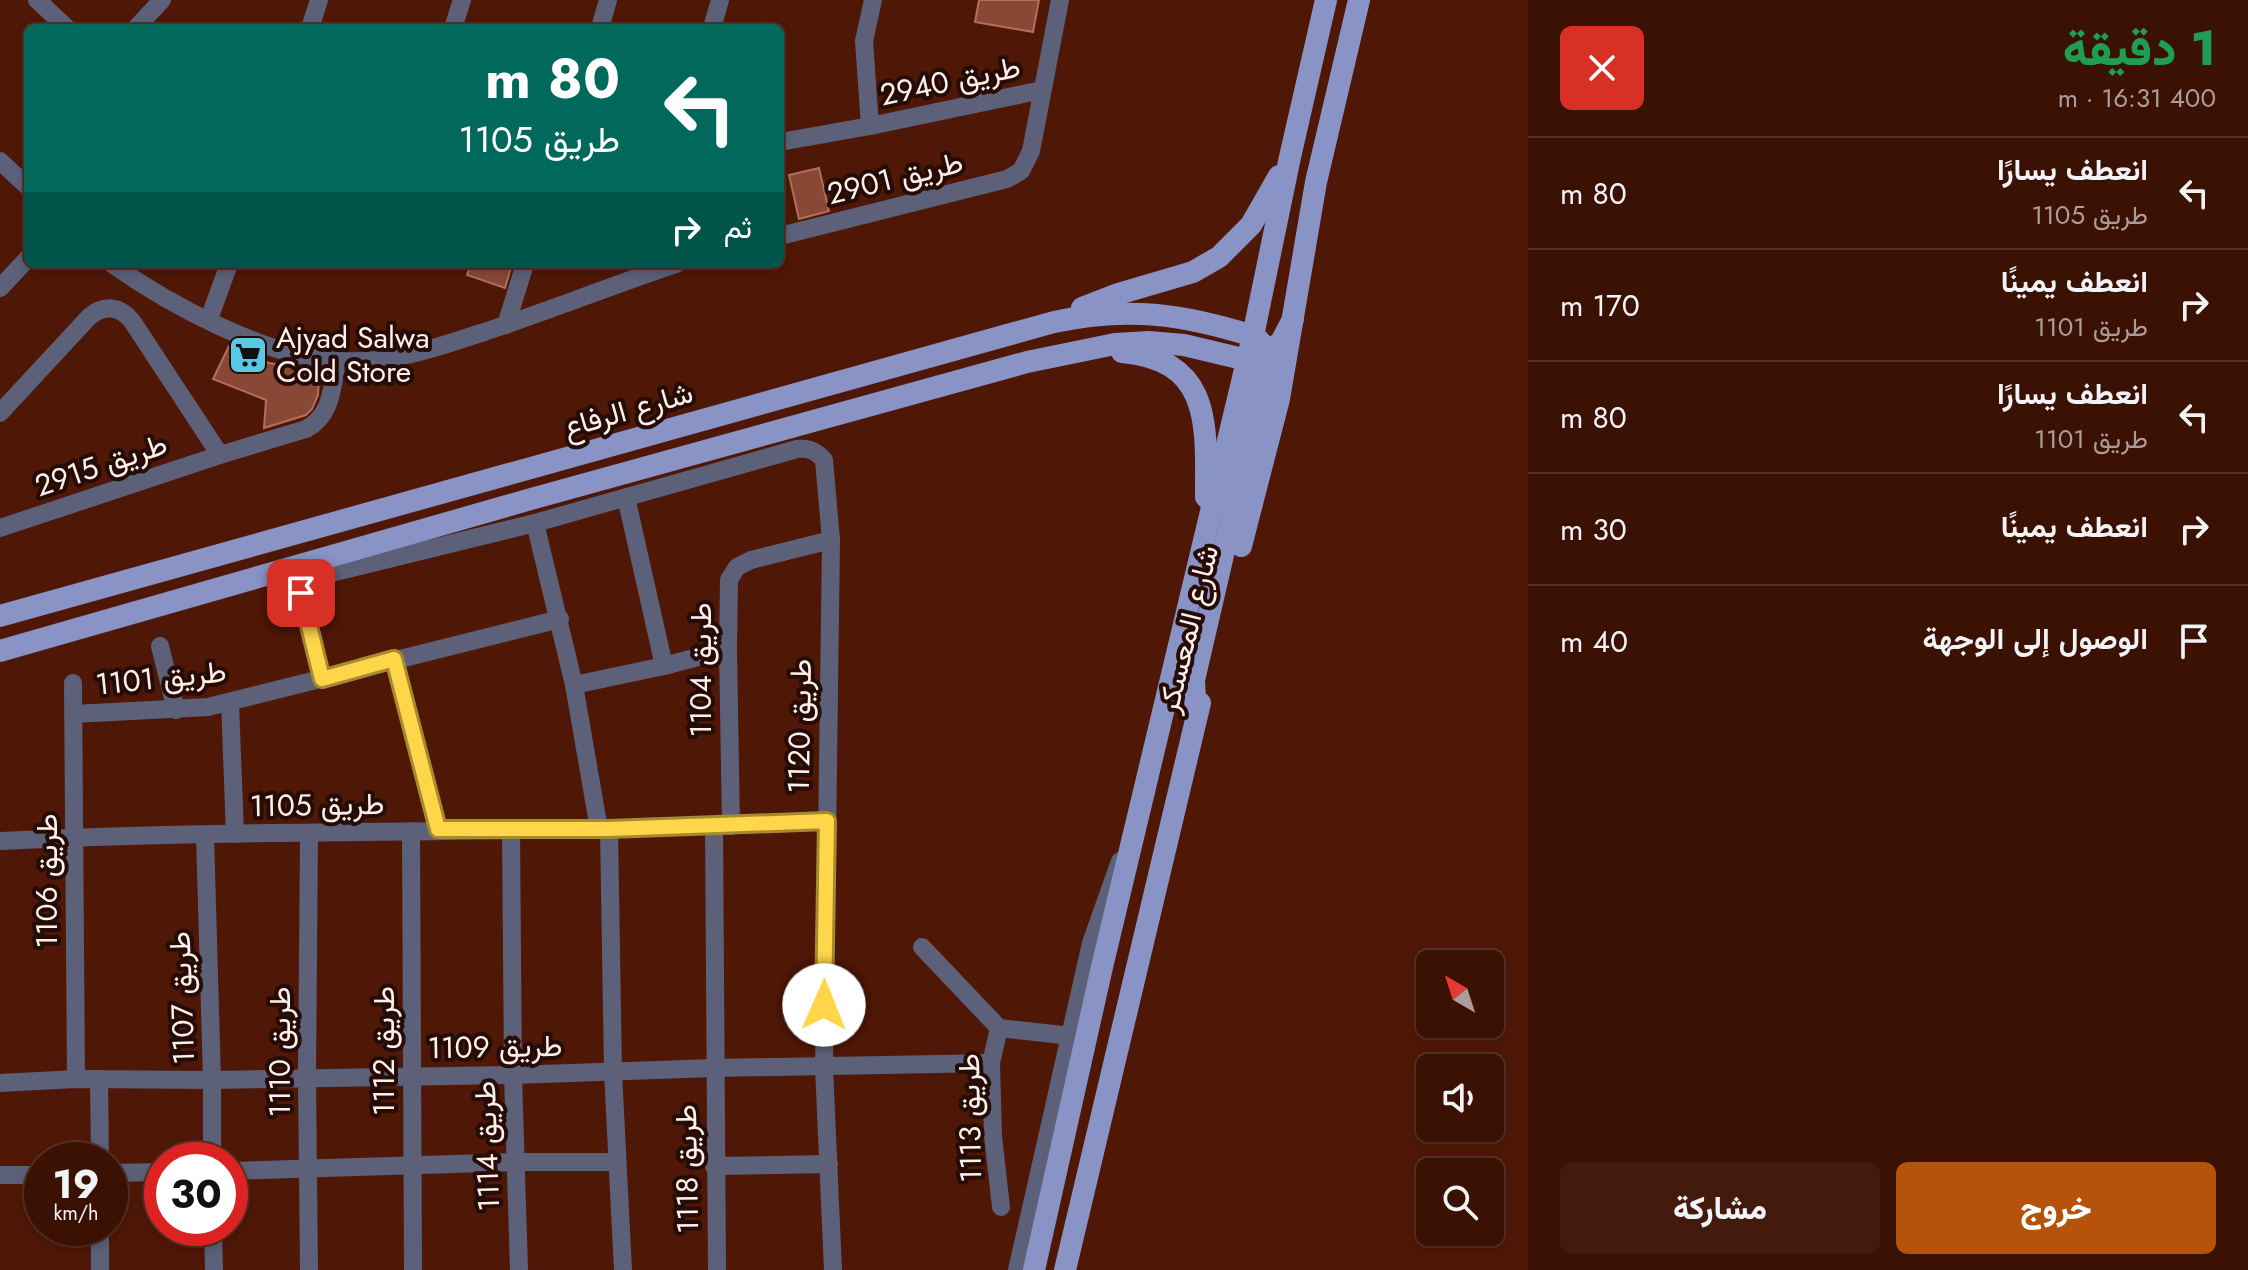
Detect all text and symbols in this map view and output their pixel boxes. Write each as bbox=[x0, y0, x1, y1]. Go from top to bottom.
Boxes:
text: 1 دقيقة bbox=[2063, 14, 2216, 83]
button: close bbox=[1560, 26, 1644, 110]
text: 80 m bbox=[485, 38, 620, 119]
street label: طريق 2940 bbox=[876, 45, 1024, 116]
icon: left bbox=[648, 56, 752, 160]
text: 400 m · 16:31 bbox=[2058, 79, 2216, 117]
text: طريق 1105 bbox=[459, 113, 620, 165]
street label: طريق 2901 bbox=[822, 140, 967, 215]
text: انعطف يسارًا bbox=[1997, 148, 2148, 191]
icon: left bbox=[2172, 171, 2216, 215]
text: 80 m bbox=[1560, 172, 1627, 215]
text: طريق 1105 bbox=[2031, 196, 2148, 234]
text: ثم bbox=[724, 206, 752, 249]
icon: right bbox=[664, 208, 708, 252]
text: انعطف يمينًا bbox=[2001, 260, 2148, 303]
icon: right bbox=[2172, 283, 2216, 327]
text: 170 m bbox=[1560, 284, 1640, 327]
text: طريق 1101 bbox=[2034, 308, 2148, 346]
place label: Ajyad Salwa Cold Store bbox=[276, 316, 430, 393]
supermarket icon: Ajyad Salwa Cold Store bbox=[227, 334, 269, 376]
street label: شارع الرفاع bbox=[558, 370, 698, 449]
text: انعطف يسارًا bbox=[1997, 372, 2148, 415]
icon: left bbox=[2172, 395, 2216, 439]
text: 80 m bbox=[1560, 396, 1627, 439]
text: طريق 1101 bbox=[2034, 420, 2148, 458]
street label: طريق 2915 bbox=[29, 422, 173, 507]
text: انعطف يمينًا bbox=[2001, 505, 2148, 548]
icon: right bbox=[2172, 507, 2216, 551]
text: 30 m bbox=[1560, 508, 1627, 551]
street label: شارع المعسكر bbox=[1146, 540, 1229, 718]
pin bbox=[267, 559, 335, 627]
icon: arrive bbox=[279, 571, 323, 615]
street label: طريق 1104 bbox=[679, 602, 722, 738]
text: الوصول إلى الوجهة bbox=[1923, 617, 2148, 660]
icon: arrive bbox=[2172, 619, 2216, 663]
text: 40 m bbox=[1560, 620, 1628, 663]
street label: طريق 1101 bbox=[94, 649, 228, 706]
street label: طريق 1120 bbox=[777, 658, 822, 794]
street label: طريق 1105 bbox=[249, 782, 385, 827]
street label: طريق 1106 bbox=[25, 814, 68, 948]
street label: طريق 1107 bbox=[158, 931, 205, 1065]
north arrow bbox=[1416, 950, 1504, 1038]
map controls bbox=[1416, 950, 1504, 1246]
position arrow bbox=[782, 963, 866, 1047]
street label: طريق 1110 bbox=[258, 986, 301, 1118]
street label: طريق 1112 bbox=[362, 986, 405, 1116]
street label: طريق 1109 bbox=[427, 1024, 563, 1069]
street label: طريق 1113 bbox=[947, 1053, 992, 1183]
button: sound bbox=[1416, 1054, 1504, 1142]
street label: طريق 1114 bbox=[463, 1080, 510, 1212]
street label: طريق 1118 bbox=[664, 1104, 709, 1234]
speed limit sign: 30 bbox=[144, 1142, 248, 1246]
text: 19 bbox=[52, 1155, 100, 1213]
button: search bbox=[1416, 1158, 1504, 1246]
button: مشاركة bbox=[1560, 1162, 1880, 1254]
button: خروج bbox=[1896, 1162, 2216, 1254]
text: km/h bbox=[53, 1199, 99, 1228]

